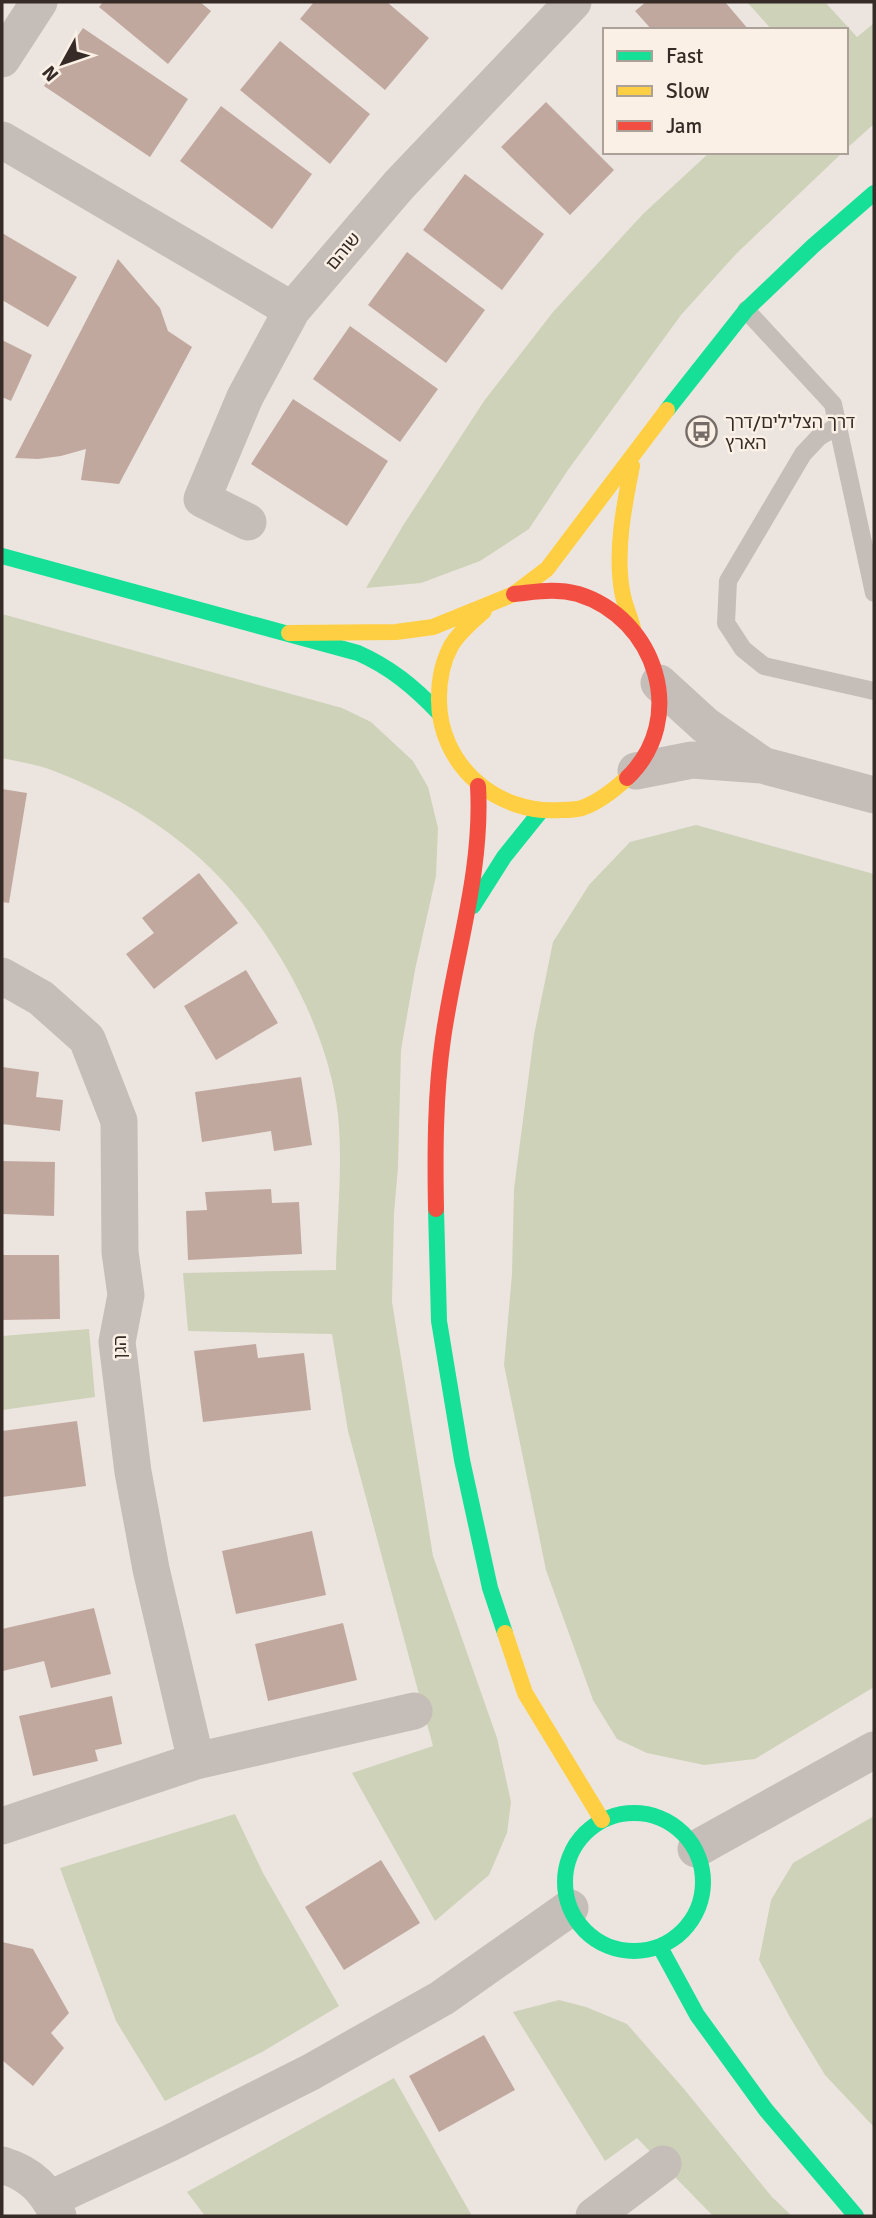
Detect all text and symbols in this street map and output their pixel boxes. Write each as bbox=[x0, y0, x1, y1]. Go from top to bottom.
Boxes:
north arrow bbox=[28, 28, 98, 98]
legend bbox=[603, 28, 848, 154]
text: Fast bbox=[666, 43, 703, 69]
text: N bbox=[37, 61, 64, 86]
text: Slow bbox=[666, 78, 710, 104]
text: Jam bbox=[666, 113, 702, 139]
street label: שוהם bbox=[321, 228, 365, 274]
place label: דרך הצלילים/דרך הארץ bbox=[725, 411, 855, 454]
bus stop icon: דרך הצלילים/דרך הארץ bbox=[685, 415, 719, 449]
street label: הגן bbox=[109, 1335, 131, 1359]

